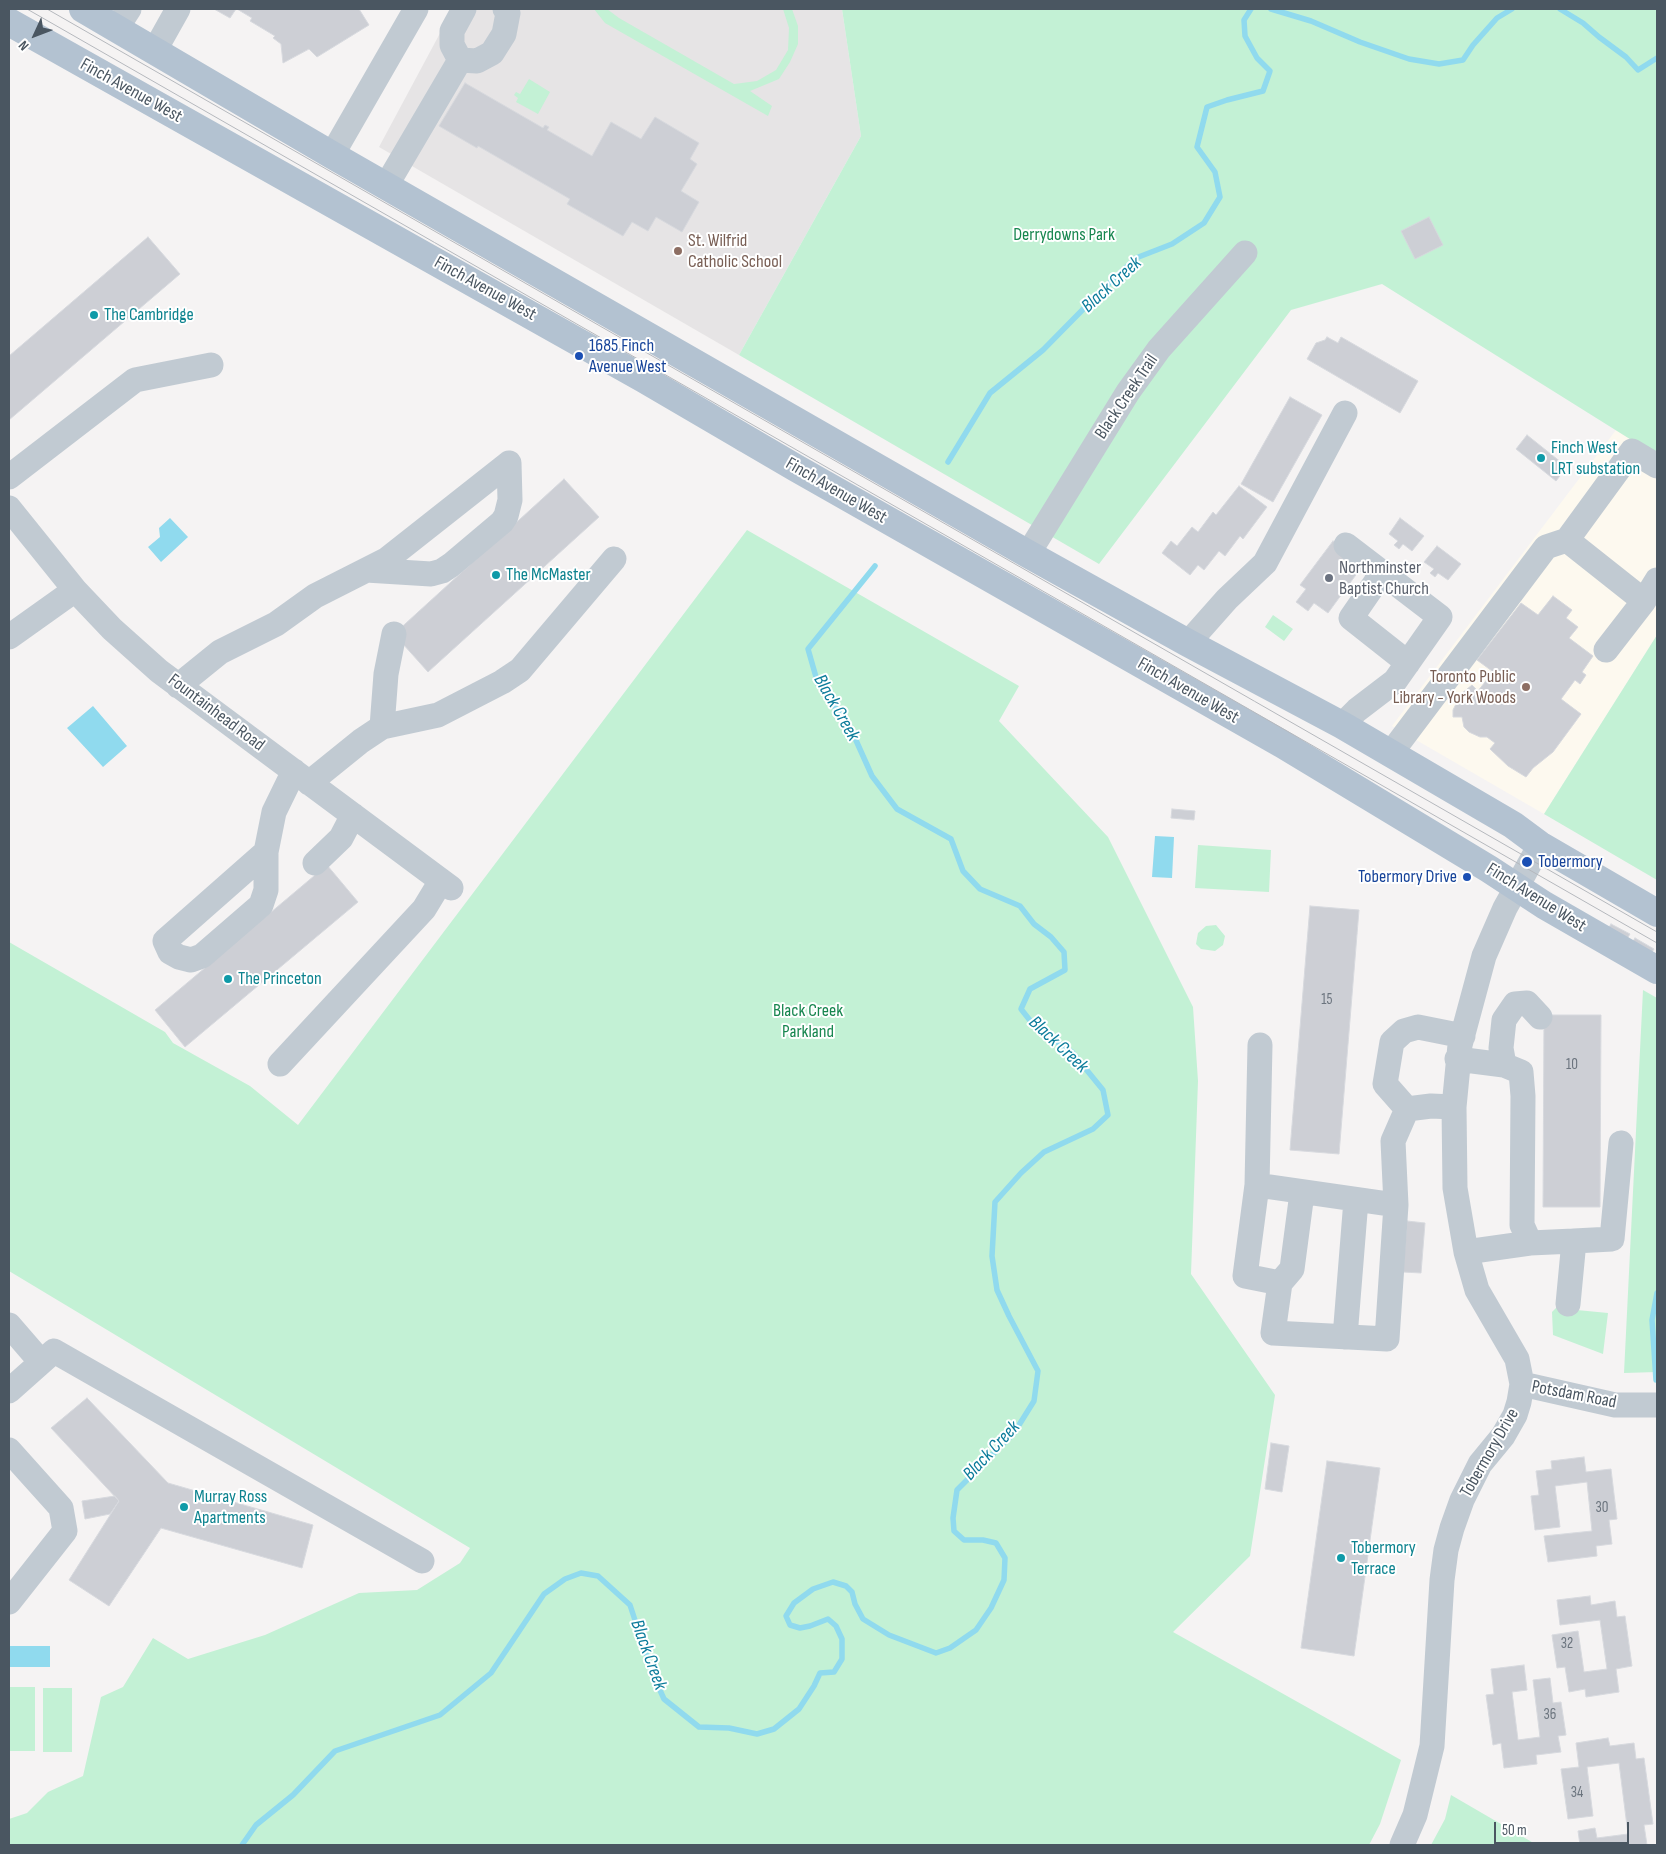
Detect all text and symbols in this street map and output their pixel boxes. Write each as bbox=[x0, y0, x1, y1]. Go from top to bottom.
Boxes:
north arrow bbox=[10, 10, 60, 60]
text: N bbox=[15, 37, 32, 54]
street label: Finch Avenue West bbox=[76, 54, 186, 128]
park label: Derrydowns Park bbox=[1013, 224, 1115, 246]
place label: St. Wilfrid Catholic School bbox=[688, 230, 782, 272]
marker: St. Wilfrid Catholic School bbox=[672, 245, 684, 257]
street label: Finch Avenue West bbox=[430, 252, 540, 326]
water label: Black Creek bbox=[1077, 252, 1147, 318]
place label: The Cambridge bbox=[104, 304, 194, 326]
marker: The Cambridge bbox=[88, 309, 100, 321]
place label: 1685 Finch Avenue West bbox=[589, 335, 666, 378]
marker: 1685 Finch Avenue West bbox=[573, 350, 585, 362]
street label: Black Creek Trail bbox=[1091, 351, 1163, 443]
place label: Finch West LRT substation bbox=[1551, 437, 1640, 479]
marker: Finch West LRT substation bbox=[1535, 452, 1547, 464]
street label: Finch Avenue West bbox=[782, 453, 890, 529]
place label: Northminster Baptist Church bbox=[1339, 557, 1429, 600]
place label: The McMaster bbox=[506, 564, 591, 586]
marker: The McMaster bbox=[490, 569, 502, 581]
marker: Northminster Baptist Church bbox=[1323, 572, 1335, 584]
street label: Finch Avenue West bbox=[1134, 653, 1242, 729]
place label: Toronto Public Library - York Woods bbox=[1393, 666, 1516, 709]
street label: Fountainhead Road bbox=[164, 670, 268, 756]
water label: Black Creek bbox=[808, 671, 864, 745]
marker: Toronto Public Library - York Woods bbox=[1520, 681, 1532, 693]
place label: Tobermory bbox=[1538, 851, 1603, 873]
marker: Tobermory bbox=[1520, 855, 1534, 869]
street label: Finch Avenue West bbox=[1482, 859, 1590, 937]
place label: Tobermory Drive bbox=[1358, 866, 1457, 888]
marker: Tobermory Drive bbox=[1461, 871, 1473, 883]
place label: The Princeton bbox=[238, 968, 322, 990]
marker: The Princeton bbox=[222, 973, 234, 985]
house number: 15 bbox=[1321, 991, 1333, 1009]
park label: Black Creek Parkland bbox=[773, 1000, 843, 1042]
water label: Black Creek bbox=[1024, 1012, 1092, 1078]
house number: 10 bbox=[1566, 1056, 1578, 1074]
street label: Potsdam Road bbox=[1530, 1376, 1618, 1414]
street label: Tobermory Drive bbox=[1456, 1405, 1524, 1501]
water label: Black Creek bbox=[959, 1417, 1025, 1485]
place label: Murray Ross Apartments bbox=[194, 1486, 267, 1528]
house number: 30 bbox=[1596, 1499, 1608, 1517]
marker: Murray Ross Apartments bbox=[178, 1501, 190, 1513]
place label: Tobermory Terrace bbox=[1351, 1537, 1416, 1580]
marker: Tobermory Terrace bbox=[1335, 1552, 1347, 1564]
water label: Black Creek bbox=[625, 1617, 671, 1693]
house number: 32 bbox=[1561, 1635, 1573, 1653]
house number: 36 bbox=[1544, 1706, 1556, 1724]
house number: 34 bbox=[1571, 1784, 1583, 1802]
scale bar bbox=[1496, 1812, 1631, 1844]
text: 50 m bbox=[1502, 1821, 1527, 1840]

